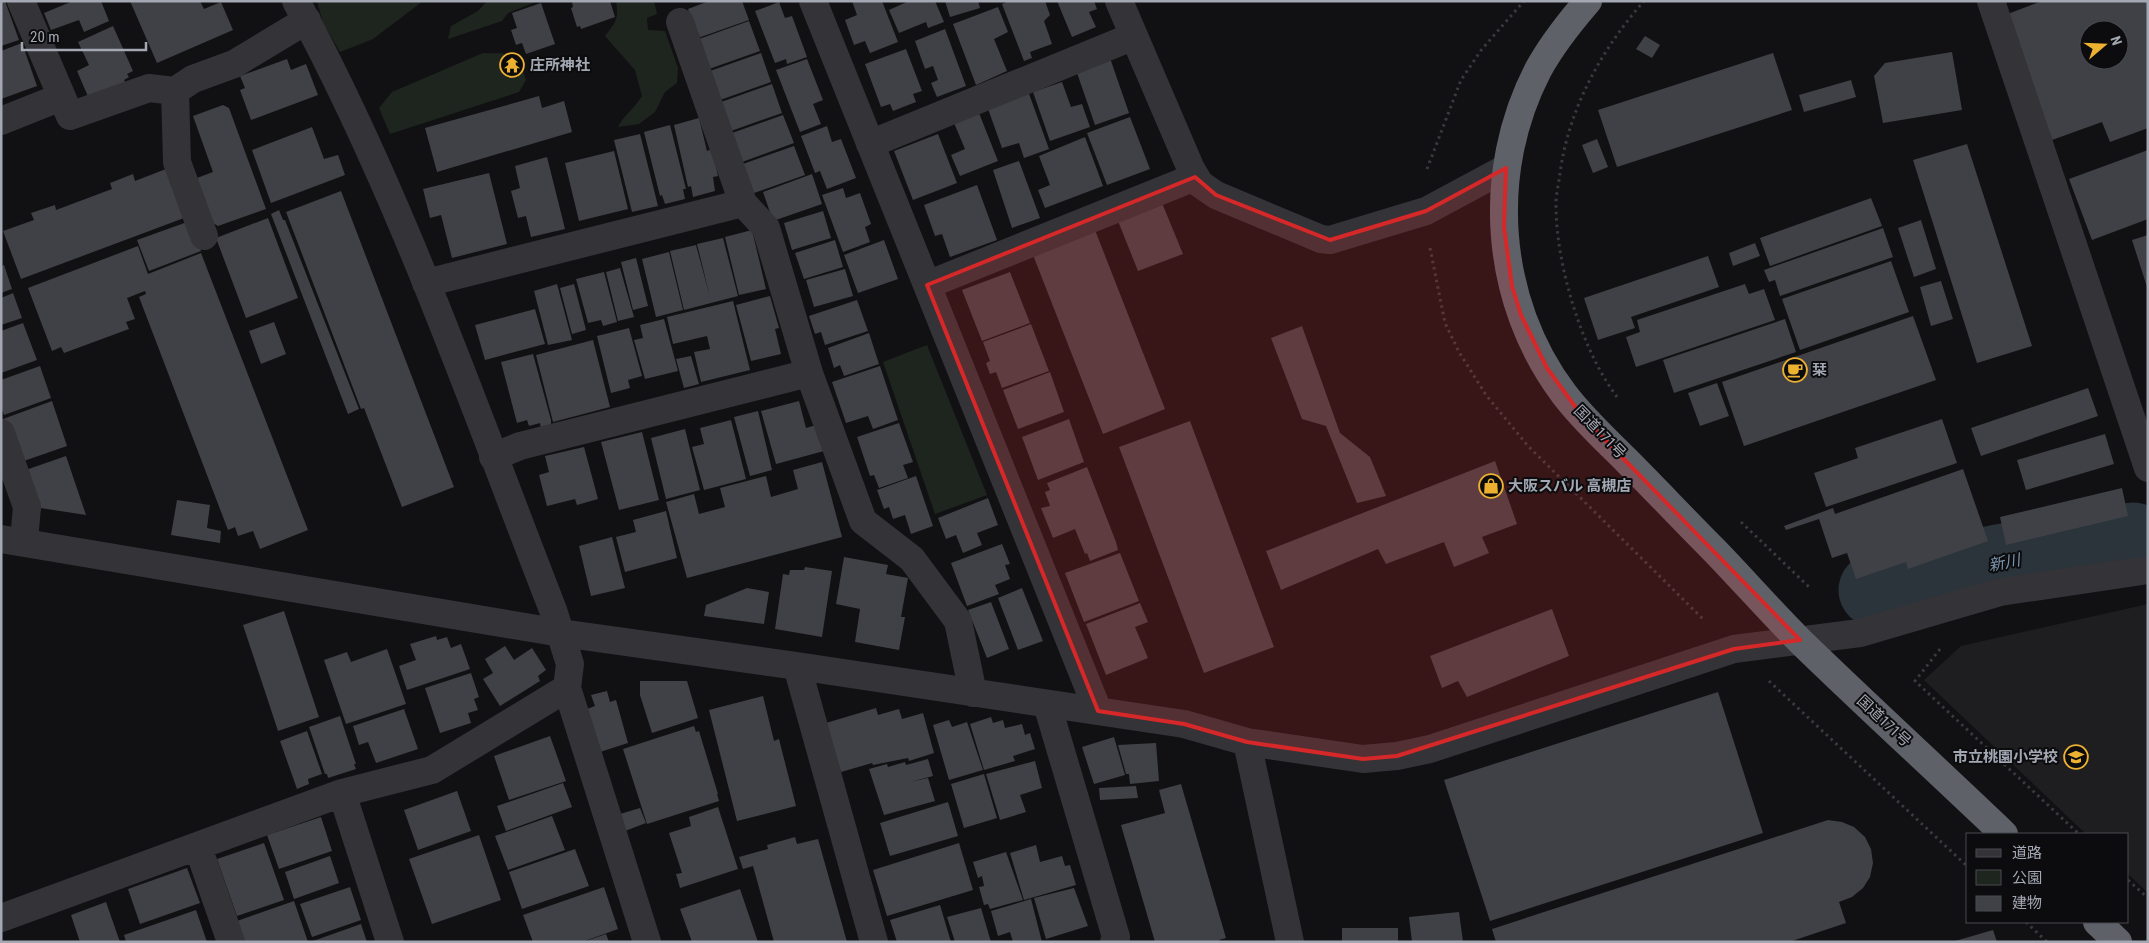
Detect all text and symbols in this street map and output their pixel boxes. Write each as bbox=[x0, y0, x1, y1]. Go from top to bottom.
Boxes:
scale bar bbox=[22, 20, 146, 52]
north arrow bbox=[2079, 20, 2129, 70]
text: 20 m bbox=[30, 28, 60, 46]
text: N bbox=[2107, 34, 2125, 47]
temple icon: 庄所神社 bbox=[499, 52, 525, 78]
place label: 庄所神社 bbox=[530, 56, 590, 74]
cafe icon: 栞 bbox=[1782, 357, 1808, 383]
place label: 栞 bbox=[1812, 361, 1827, 379]
street label: 国道171号 bbox=[1570, 402, 1630, 462]
shop icon: 大阪スバル 高槻店 bbox=[1478, 473, 1504, 499]
place label: 大阪スバル 高槻店 bbox=[1508, 477, 1631, 495]
water label: 新川 bbox=[1987, 550, 2024, 575]
street label: 国道171号 bbox=[1853, 691, 1915, 751]
school or university icon: 市立桃園小学校 bbox=[2063, 744, 2089, 770]
place label: 市立桃園小学校 bbox=[1953, 748, 2058, 766]
legend bbox=[1966, 833, 2129, 923]
text: 道路 bbox=[2012, 844, 2042, 862]
text: 公園 bbox=[2012, 869, 2042, 887]
text: 建物 bbox=[2012, 894, 2042, 912]

